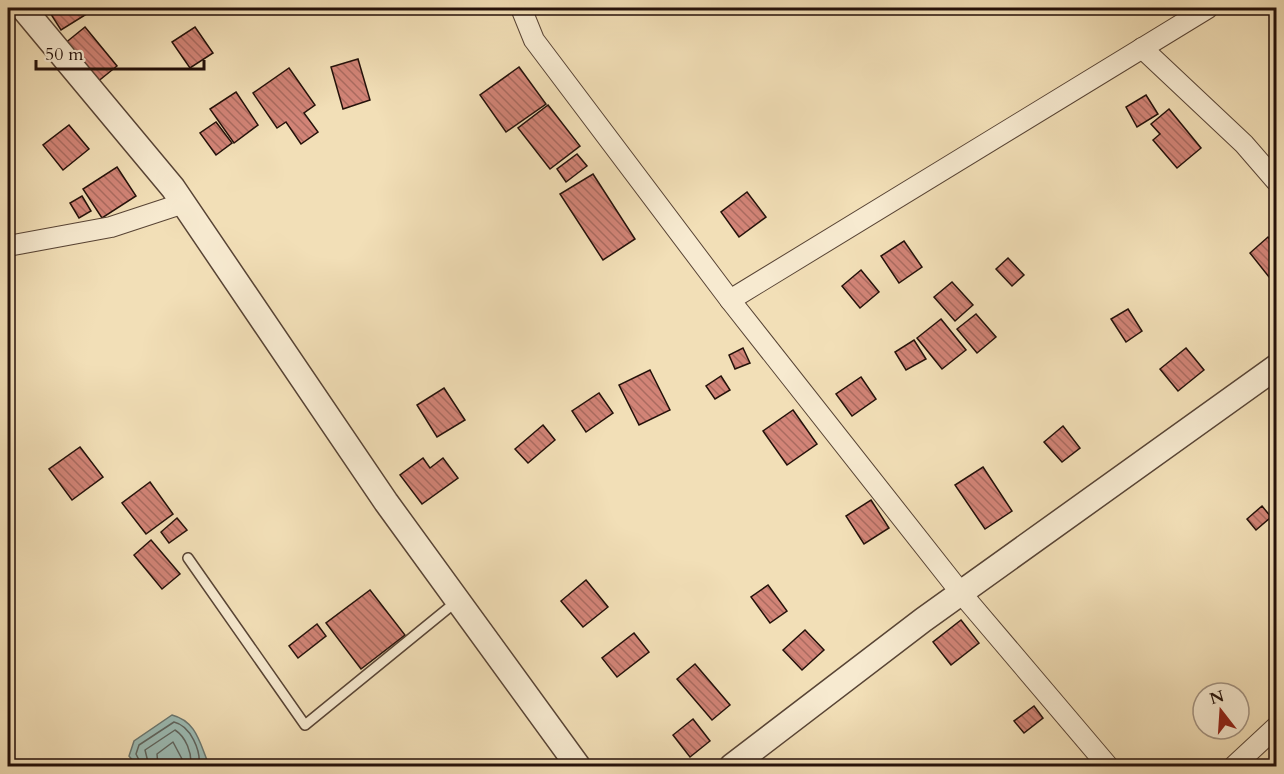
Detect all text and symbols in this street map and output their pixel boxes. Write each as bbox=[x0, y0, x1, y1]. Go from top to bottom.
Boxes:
scale bar bbox=[36, 33, 204, 71]
text: 50 m bbox=[45, 42, 84, 67]
north arrow bbox=[1191, 681, 1251, 741]
text: N bbox=[1207, 685, 1227, 710]

